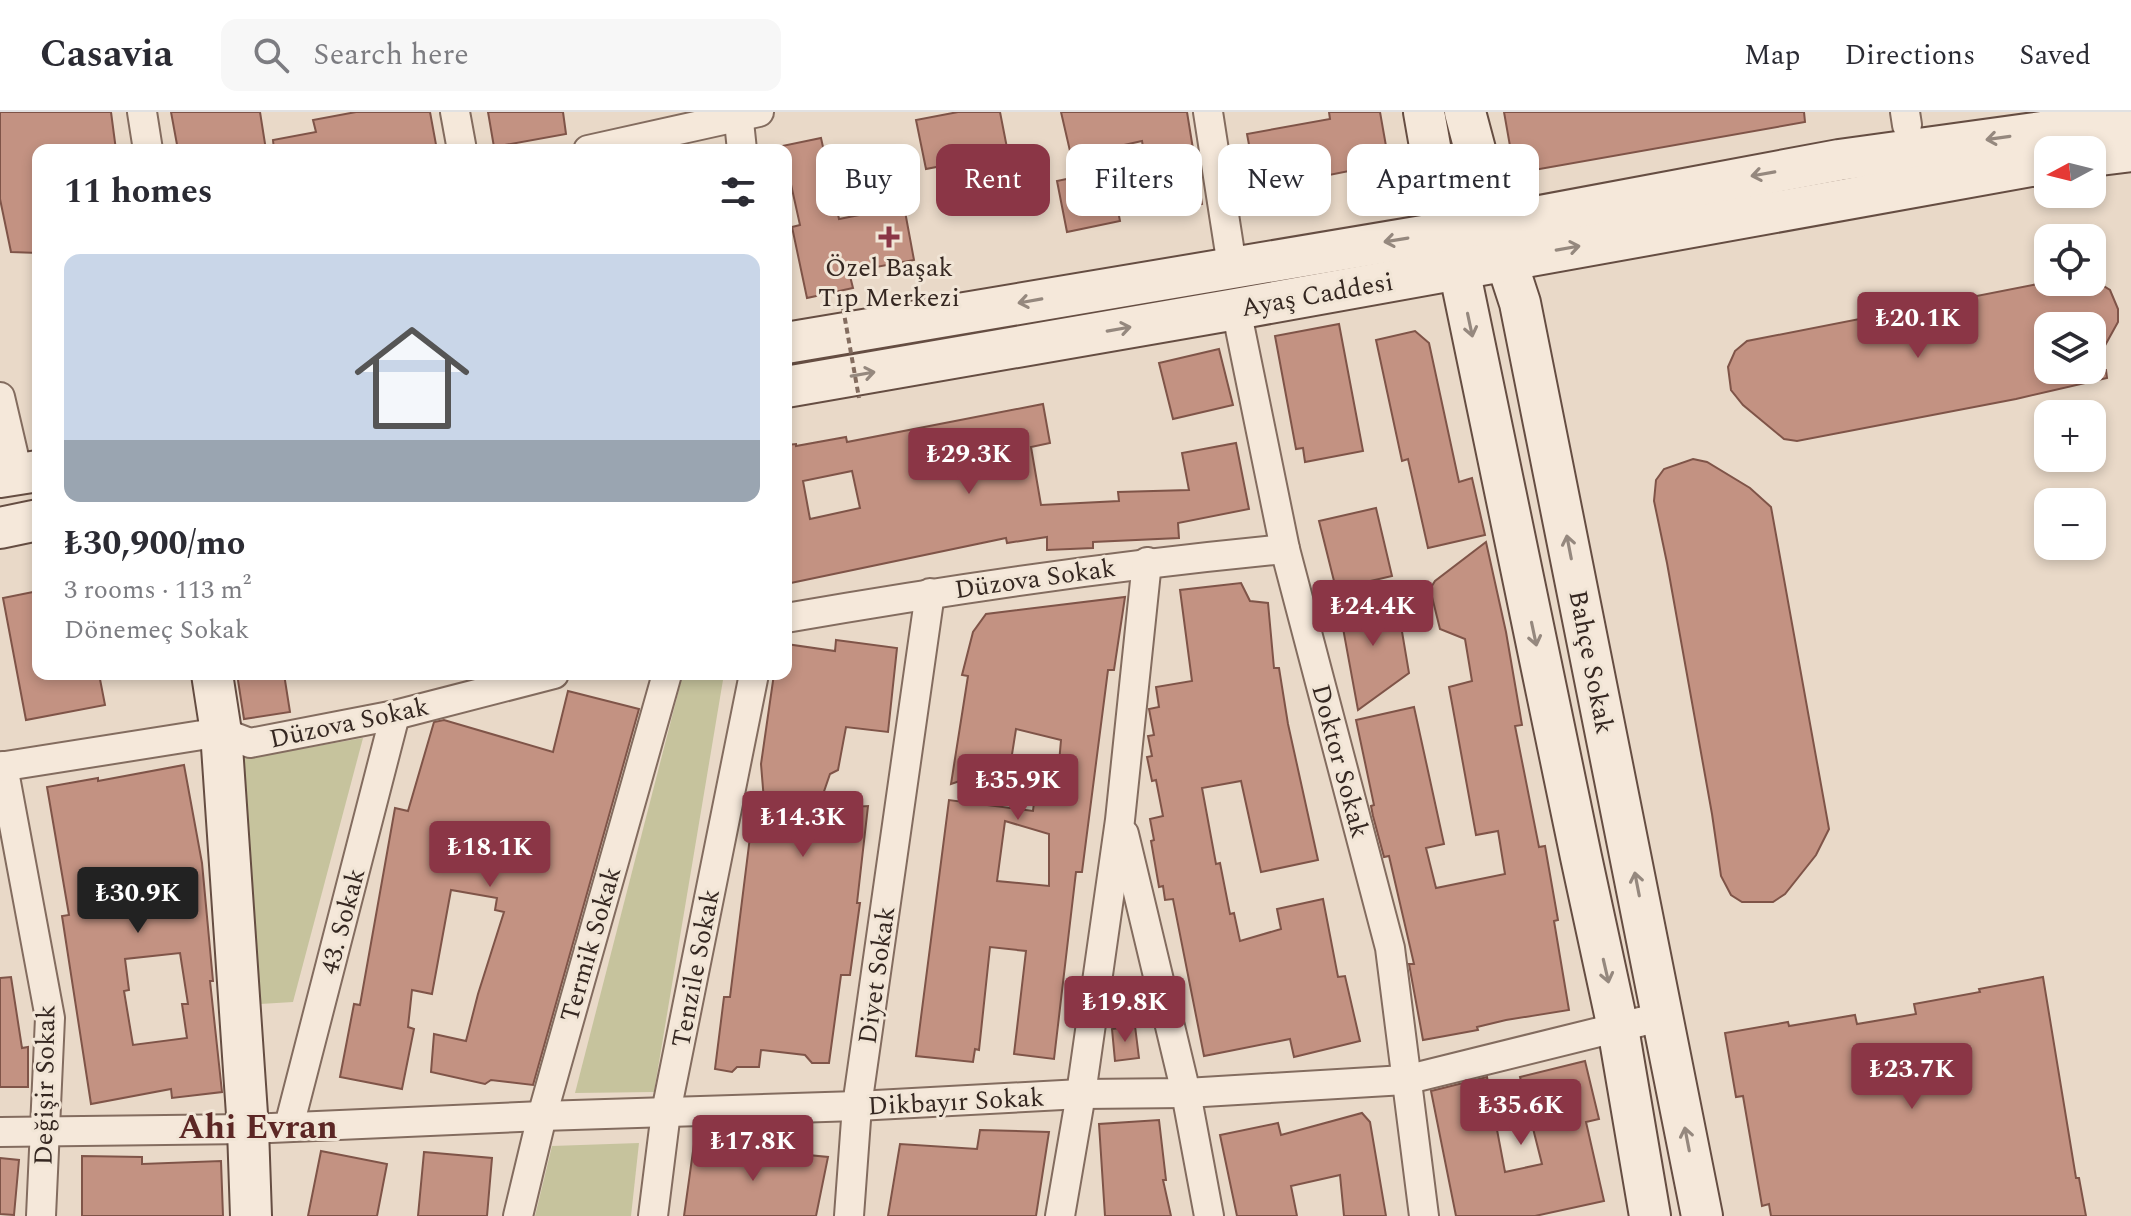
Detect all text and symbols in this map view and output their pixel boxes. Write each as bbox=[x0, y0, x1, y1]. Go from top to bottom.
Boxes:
search box bbox=[221, 19, 781, 91]
text: Casavia bbox=[40, 26, 173, 84]
text: Search here bbox=[313, 32, 469, 78]
icon: search bbox=[249, 33, 293, 77]
text: Map bbox=[1744, 34, 1801, 77]
text: Directions bbox=[1845, 34, 1975, 77]
text: Saved bbox=[2019, 34, 2091, 77]
one-way arrow bbox=[1985, 131, 2012, 146]
north arrow bbox=[2034, 136, 2106, 208]
map controls bbox=[2034, 136, 2106, 560]
chip: Buy bbox=[816, 144, 920, 216]
chip: Rent bbox=[936, 144, 1050, 216]
chip: Filters bbox=[1066, 144, 1202, 216]
chip: New bbox=[1218, 144, 1331, 216]
chip: Apartment bbox=[1347, 144, 1539, 216]
text: 11 homes bbox=[64, 166, 213, 218]
one-way arrow bbox=[1750, 168, 1776, 183]
icon: filters bbox=[716, 170, 760, 214]
button: locate bbox=[2034, 224, 2106, 296]
marker: Özel Başak Tıp Merkezi bbox=[878, 226, 900, 248]
one-way arrow bbox=[1384, 233, 1410, 248]
one-way arrow bbox=[1555, 240, 1580, 255]
place label: Özel Başak Tıp Merkezi bbox=[818, 248, 960, 318]
street label: Ayaş Caddesi bbox=[1238, 262, 1396, 328]
pin: ₺20.1K bbox=[1853, 292, 1983, 360]
one-way arrow bbox=[1017, 294, 1043, 309]
text: ₺20.1K bbox=[1875, 298, 1961, 338]
icon: home bbox=[340, 306, 484, 450]
one-way arrow bbox=[1464, 311, 1479, 337]
button: layers bbox=[2034, 312, 2106, 384]
one-way arrow bbox=[1106, 321, 1131, 336]
one-way arrow bbox=[850, 365, 875, 380]
button: + bbox=[2034, 400, 2106, 472]
pin: ₺29.3K bbox=[904, 428, 1034, 496]
text: ₺29.3K bbox=[926, 434, 1012, 474]
button: − bbox=[2034, 488, 2106, 560]
text: ₺30,900/mo bbox=[64, 518, 245, 570]
one-way arrow bbox=[1561, 535, 1576, 560]
street label: Düzova Sokak bbox=[952, 548, 1118, 610]
text: 3 rooms · 113 m² bbox=[64, 570, 251, 610]
pin: ₺24.4K bbox=[1308, 580, 1438, 648]
text: ₺24.4K bbox=[1330, 586, 1416, 626]
street label: Bahçe Sokak bbox=[1557, 587, 1625, 738]
text: Dönemeç Sokak bbox=[64, 610, 249, 650]
one-way arrow bbox=[1528, 621, 1543, 646]
street label: Doktor Sokak bbox=[1300, 680, 1380, 843]
street label: Düzova Sokak bbox=[266, 687, 433, 759]
pin: ₺35.9K bbox=[953, 754, 1083, 822]
text: ₺35.9K bbox=[975, 760, 1061, 800]
pin: ₺14.3K bbox=[738, 791, 868, 859]
text: ₺14.3K bbox=[760, 797, 846, 837]
pin: ₺18.1K bbox=[425, 821, 555, 889]
text: ₺18.1K bbox=[447, 827, 533, 867]
street label: Termik Sokak bbox=[550, 862, 632, 1027]
street label: 43. Sokak bbox=[310, 864, 376, 979]
pin: ₺30.9K bbox=[73, 867, 203, 935]
one-way arrow bbox=[1629, 872, 1644, 898]
text: ₺30.9K bbox=[95, 873, 181, 913]
street label: Tenzile Sokak bbox=[661, 885, 731, 1051]
street label: Diyet Sokak bbox=[848, 904, 906, 1047]
one-way arrow bbox=[1599, 957, 1614, 983]
pin: ₺19.8K bbox=[1060, 976, 1190, 1044]
text: ₺19.8K bbox=[1082, 982, 1168, 1022]
street label: Değişir Sokak bbox=[24, 1004, 66, 1166]
pin: ₺23.7K bbox=[1847, 1043, 1977, 1111]
text: ₺23.7K bbox=[1869, 1049, 1955, 1089]
street label: Dikbayır Sokak bbox=[867, 1077, 1045, 1127]
pin: ₺35.6K bbox=[1456, 1079, 1586, 1147]
text: ₺35.6K bbox=[1478, 1085, 1564, 1125]
district label: Ahi Evran bbox=[178, 1102, 338, 1154]
pin: ₺17.8K bbox=[688, 1115, 818, 1183]
text: ₺17.8K bbox=[710, 1121, 796, 1161]
one-way arrow bbox=[1679, 1127, 1694, 1153]

